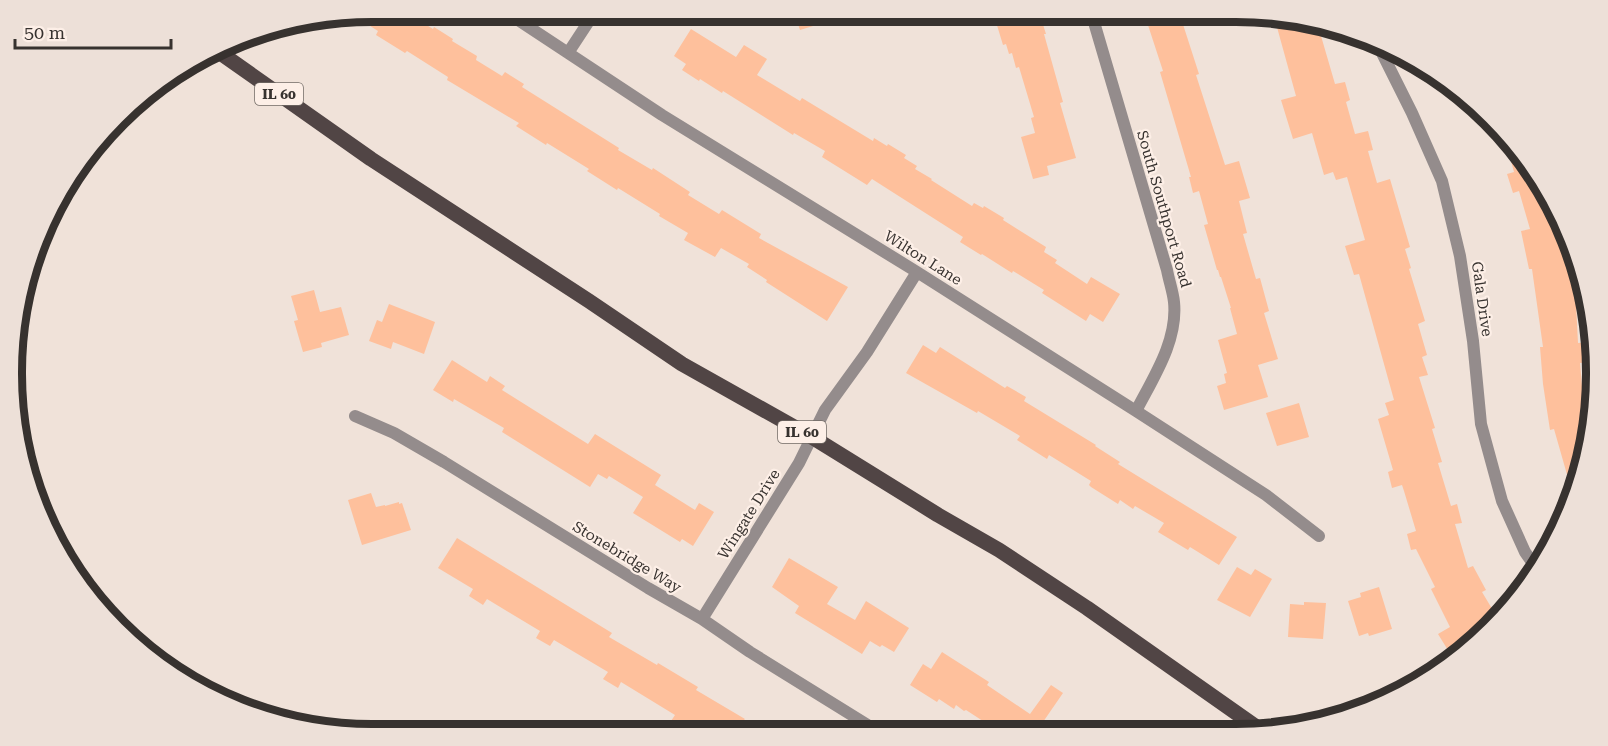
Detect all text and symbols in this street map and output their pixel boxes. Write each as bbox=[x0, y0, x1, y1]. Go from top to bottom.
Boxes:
scale bar bbox=[15, 12, 171, 50]
text: 50 m bbox=[24, 22, 65, 43]
road number: IL 60 bbox=[255, 83, 303, 105]
street label: South Southport Road bbox=[1133, 129, 1195, 290]
street label: Wilton Lane bbox=[881, 227, 965, 289]
street label: Gala Drive bbox=[1468, 260, 1496, 338]
road number: IL 60 bbox=[778, 421, 826, 443]
street label: Wingate Drive bbox=[714, 466, 784, 562]
street label: Stonebridge Way bbox=[570, 518, 685, 597]

